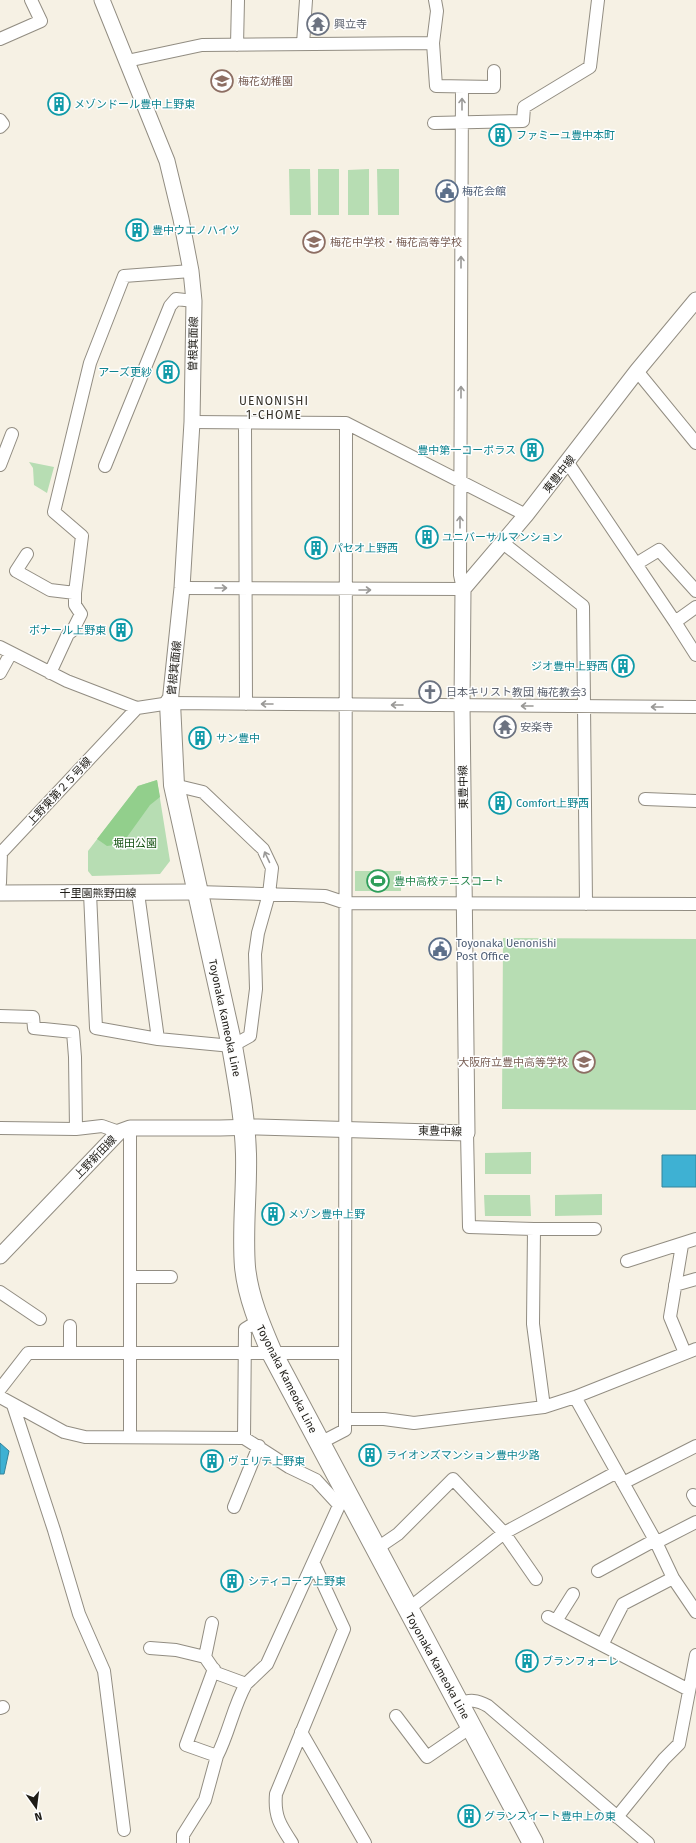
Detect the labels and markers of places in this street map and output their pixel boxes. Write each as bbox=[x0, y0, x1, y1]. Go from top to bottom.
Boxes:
temple icon: 興立寺 bbox=[305, 11, 331, 37]
place label: 興立寺 bbox=[334, 18, 367, 31]
school or university icon: 梅花幼稚園 bbox=[209, 68, 235, 94]
place label: 梅花幼稚園 bbox=[238, 75, 293, 88]
building icon: メゾンドール豊中上野東 bbox=[46, 91, 72, 117]
place label: メゾンドール豊中上野東 bbox=[74, 98, 195, 111]
building icon: ファミーユ豊中本町 bbox=[487, 122, 513, 148]
place label: ファミーユ豊中本町 bbox=[516, 129, 615, 142]
public building icon: 梅花会館 bbox=[434, 178, 460, 204]
place label: 梅花会館 bbox=[462, 185, 506, 198]
building icon: 豊中ウエノハイツ bbox=[124, 217, 150, 243]
place label: 豊中ウエノハイツ bbox=[152, 224, 240, 237]
school or university icon: 梅花中学校・梅花高等学校 bbox=[301, 229, 327, 255]
place label: 梅花中学校・梅花高等学校 bbox=[330, 236, 462, 249]
building icon: アーズ更紗 bbox=[155, 359, 181, 385]
place label: アーズ更紗 bbox=[98, 366, 152, 379]
building icon: 豊中第一コーポラス bbox=[519, 437, 545, 463]
place label: 豊中第一コーポラス bbox=[417, 444, 516, 457]
building icon: ユニバーサルマンション bbox=[414, 524, 440, 550]
place label: ユニバーサルマンション bbox=[442, 531, 563, 544]
building icon: パセオ上野西 bbox=[303, 535, 329, 561]
place label: パセオ上野西 bbox=[332, 542, 398, 555]
building icon: ボナール上野東 bbox=[108, 617, 134, 643]
place label: ボナール上野東 bbox=[29, 624, 106, 637]
building icon: ジオ豊中上野西 bbox=[610, 653, 636, 679]
place label: ジオ豊中上野西 bbox=[531, 660, 608, 673]
church icon: 日本キリスト教団 梅花教会3 bbox=[417, 679, 443, 705]
place label: 日本キリスト教団 梅花教会3 bbox=[446, 686, 586, 699]
temple icon: 安楽寺 bbox=[492, 714, 518, 740]
place label: 安楽寺 bbox=[520, 721, 553, 734]
building icon: サン豊中 bbox=[187, 725, 213, 751]
place label: サン豊中 bbox=[216, 732, 260, 745]
building icon: Comfort上野西 bbox=[487, 790, 513, 816]
place label: Comfort上野西 bbox=[516, 797, 589, 810]
sports icon: 豊中高校テニスコート bbox=[365, 868, 391, 894]
place label: 豊中高校テニスコート bbox=[394, 875, 504, 888]
public building icon: Toyonaka Uenonishi Post Office bbox=[427, 936, 453, 962]
place label: Toyonaka Uenonishi Post Office bbox=[456, 937, 556, 963]
school or university icon: 大阪府立豊中高等学校 bbox=[571, 1049, 597, 1075]
place label: 大阪府立豊中高等学校 bbox=[458, 1056, 568, 1069]
building icon: メゾン豊中上野 bbox=[260, 1201, 286, 1227]
place label: メゾン豊中上野 bbox=[288, 1208, 365, 1221]
building icon: ライオンズマンション豊中少路 bbox=[357, 1442, 383, 1468]
building icon: ヴェリテ上野東 bbox=[199, 1448, 225, 1474]
place label: ライオンズマンション豊中少路 bbox=[386, 1449, 540, 1462]
place label: ヴェリテ上野東 bbox=[228, 1455, 305, 1468]
building icon: シティコープ上野東 bbox=[219, 1568, 245, 1594]
place label: シティコープ上野東 bbox=[248, 1575, 346, 1588]
building icon: ブランフォーレ bbox=[514, 1648, 540, 1674]
place label: ブランフォーレ bbox=[542, 1655, 619, 1668]
building icon: グランスイート豊中上の東 bbox=[456, 1803, 482, 1829]
place label: グランスイート豊中上の東 bbox=[484, 1810, 616, 1823]

